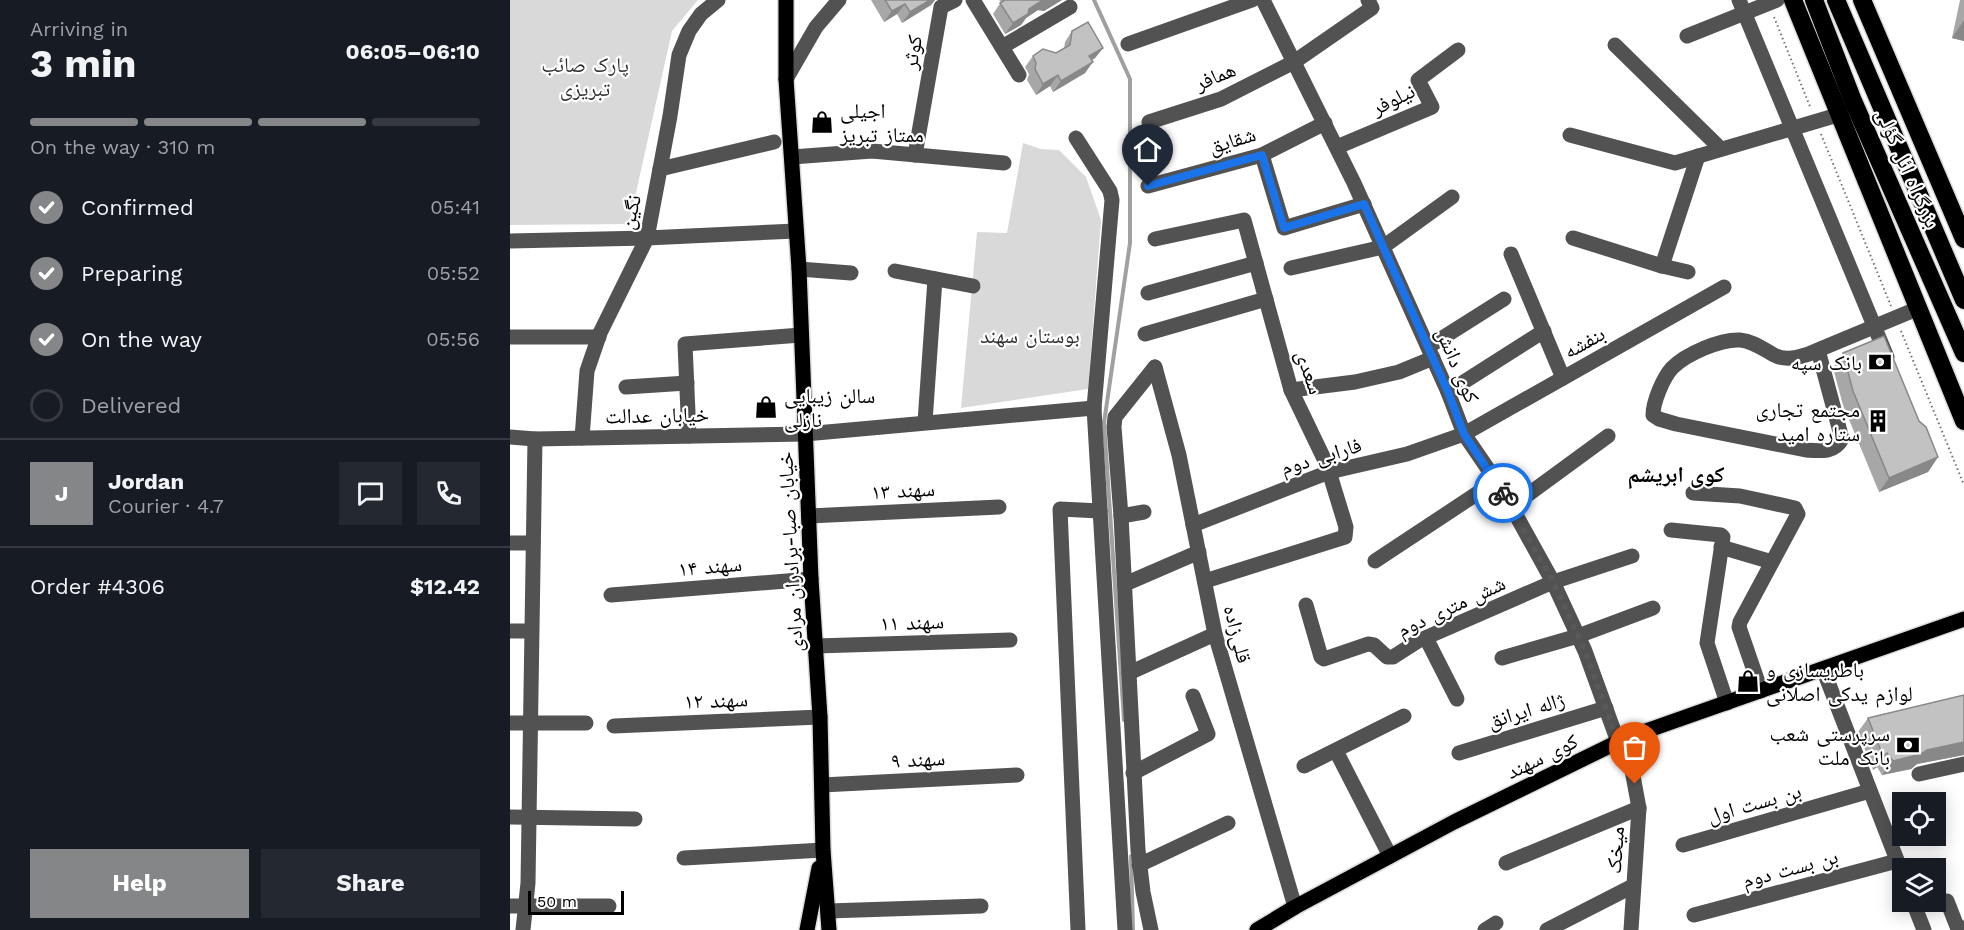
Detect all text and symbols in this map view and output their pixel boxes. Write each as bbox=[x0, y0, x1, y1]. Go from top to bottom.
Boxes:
text: Arriving in bbox=[30, 17, 128, 41]
street label: کوثر bbox=[897, 33, 927, 72]
text: 06:05–06:10 bbox=[346, 39, 480, 64]
text: 3 min bbox=[30, 41, 137, 86]
park label: پارک صائب تبریزی bbox=[541, 52, 629, 101]
street label: همافر bbox=[1190, 56, 1239, 96]
street label: نیلوفر bbox=[1366, 78, 1419, 121]
place label: اجیلی ممتاز تبریز bbox=[839, 98, 924, 147]
street label: بزرگراه ائل گؤلی bbox=[1870, 104, 1945, 232]
shop icon: اجیلی ممتاز تبریز bbox=[809, 109, 835, 135]
street label: شقایق bbox=[1205, 121, 1259, 160]
pin bbox=[1122, 124, 1173, 186]
icon: home bbox=[1131, 133, 1164, 166]
text: On the way · 310 m bbox=[30, 135, 215, 159]
icon: check bbox=[30, 191, 63, 224]
street label: نگین bbox=[614, 192, 647, 232]
text: Confirmed bbox=[81, 195, 194, 220]
text: 05:41 bbox=[430, 195, 480, 219]
icon: check bbox=[30, 257, 63, 290]
text: Preparing bbox=[81, 261, 182, 286]
text: 05:52 bbox=[427, 261, 480, 285]
street label: بنفشه bbox=[1559, 321, 1609, 363]
icon: check bbox=[30, 323, 63, 356]
park label: بوستان سهند bbox=[980, 323, 1080, 348]
street label: کوی دانش bbox=[1430, 324, 1485, 407]
text: On the way bbox=[81, 327, 202, 352]
text: 05:56 bbox=[426, 327, 480, 351]
street label: سعدی bbox=[1291, 346, 1329, 398]
bank icon: بانک سپه bbox=[1867, 349, 1893, 375]
place label: بانک سپه bbox=[1791, 350, 1862, 375]
place label: سالن زیبایی نازلی bbox=[784, 383, 875, 433]
text: Delivered bbox=[81, 393, 181, 418]
shop icon: سالن زیبایی نازلی bbox=[753, 394, 779, 420]
place label: مجتمع تجاری ستاره امید bbox=[1755, 397, 1860, 446]
street label: خیابان عدالت bbox=[605, 402, 709, 428]
building icon: مجتمع تجاری ستاره امید bbox=[1865, 408, 1891, 434]
street label: فارابی دوم bbox=[1277, 432, 1365, 482]
street label: خیابان صبا-برادران مرادی bbox=[772, 451, 808, 653]
button: chat bbox=[339, 462, 402, 525]
button: phone bbox=[417, 462, 480, 525]
district label: کوی ابریشم bbox=[1628, 462, 1725, 489]
courier bbox=[1473, 463, 1533, 523]
text: Jordan bbox=[108, 469, 184, 494]
street label: سهند ۱۳ bbox=[870, 476, 936, 504]
icon: bike bbox=[1487, 477, 1520, 510]
text: J bbox=[55, 481, 68, 506]
text: Courier · 4.7 bbox=[108, 494, 224, 518]
street label: سهند ۱۴ bbox=[677, 551, 743, 581]
street label: شش متری دوم bbox=[1393, 570, 1510, 644]
text: Order #4306 bbox=[30, 574, 165, 599]
text: $12.42 bbox=[410, 574, 480, 599]
street label: قلی‌زاده bbox=[1218, 602, 1257, 666]
street label: سهند ۱۱ bbox=[880, 608, 944, 636]
place label: باطریسازی و لوازم یدکی اصلانی bbox=[1766, 657, 1913, 708]
shop icon: باطریسازی و لوازم یدکی اصلانی bbox=[1735, 668, 1761, 694]
street label: سهند ۱۲ bbox=[684, 686, 748, 714]
street label: ژاله ایرانق bbox=[1484, 686, 1568, 734]
place label: سرپرستی شعب بانک ملت bbox=[1769, 721, 1890, 770]
pin bbox=[1609, 722, 1660, 784]
street label: کوی سهند bbox=[1502, 728, 1582, 784]
icon: bag bbox=[1618, 731, 1651, 764]
bank icon: سرپرستی شعب بانک ملت bbox=[1895, 732, 1921, 758]
street label: سهند ۹ bbox=[890, 745, 946, 773]
street label: بن بست اول bbox=[1704, 778, 1804, 829]
map controls bbox=[1892, 792, 1946, 912]
button: locate bbox=[1892, 792, 1946, 846]
street label: میخک bbox=[1601, 825, 1629, 875]
street label: بن بست دوم bbox=[1739, 843, 1841, 895]
button: Help bbox=[30, 849, 249, 918]
button: Share bbox=[261, 849, 480, 918]
button: layers bbox=[1892, 858, 1946, 912]
scale bar bbox=[528, 888, 624, 916]
text: 50 m bbox=[537, 892, 577, 911]

